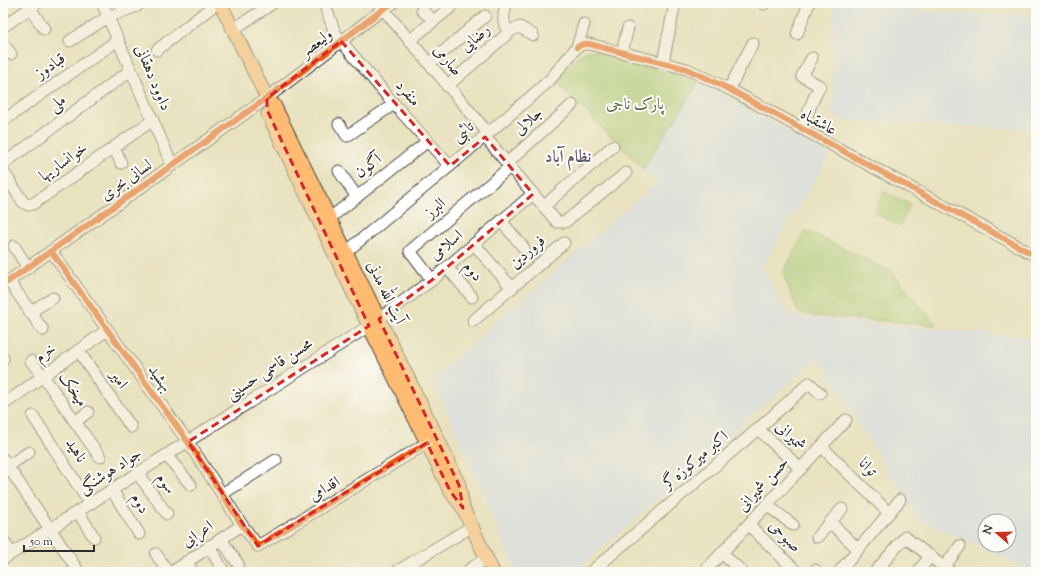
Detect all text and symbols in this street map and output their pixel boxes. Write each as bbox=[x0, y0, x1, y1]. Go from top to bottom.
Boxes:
street label: رضایی bbox=[456, 20, 496, 58]
street label: ولیعصر bbox=[294, 24, 338, 65]
street label: صارمی bbox=[427, 40, 467, 82]
street label: داوود دهقانی bbox=[128, 41, 176, 115]
street label: قبادوز bbox=[30, 48, 71, 87]
street label: منفرد bbox=[389, 76, 425, 112]
street label: ملی bbox=[44, 90, 72, 118]
park label: پارک ناجی bbox=[606, 94, 665, 117]
street label: جلالی bbox=[509, 103, 549, 141]
street label: عاشقباه bbox=[796, 104, 840, 142]
street label: تائبی bbox=[448, 116, 481, 149]
street label: خوانساریها bbox=[35, 138, 93, 188]
district label: نظام آباد bbox=[545, 145, 591, 171]
street label: آگون bbox=[351, 148, 389, 185]
street label: لسانی بحری bbox=[96, 155, 158, 207]
street label: البرز bbox=[419, 193, 452, 226]
street label: اسلامی bbox=[425, 225, 469, 267]
street label: فروردین bbox=[505, 231, 551, 275]
street label: آیت الله مدنی bbox=[360, 256, 414, 330]
street label: دوم bbox=[456, 257, 488, 288]
street label: محسن قاسمی حسینی bbox=[222, 333, 318, 407]
street label: خرم bbox=[31, 338, 62, 370]
street label: بهشید bbox=[141, 360, 177, 398]
street label: امیر bbox=[102, 364, 133, 394]
street label: میخک bbox=[52, 368, 92, 412]
street label: شمیرانی bbox=[769, 417, 811, 457]
street label: اکبر میرکوزه‌گر bbox=[656, 425, 734, 497]
street label: ناهید bbox=[58, 434, 92, 468]
street label: جواد هوشنگی bbox=[75, 443, 147, 501]
street label: حسن شمیرانی bbox=[732, 452, 796, 518]
street label: توانا bbox=[852, 453, 882, 483]
street label: سوم bbox=[148, 468, 181, 500]
street label: اقدامی bbox=[305, 472, 345, 508]
street label: دوم bbox=[123, 489, 154, 519]
north arrow bbox=[977, 513, 1017, 553]
street label: اعرابی bbox=[178, 516, 218, 554]
street label: صبوحی bbox=[762, 516, 806, 558]
text: N bbox=[979, 523, 998, 538]
scale bar bbox=[24, 527, 94, 553]
text: 50 m bbox=[29, 533, 53, 551]

